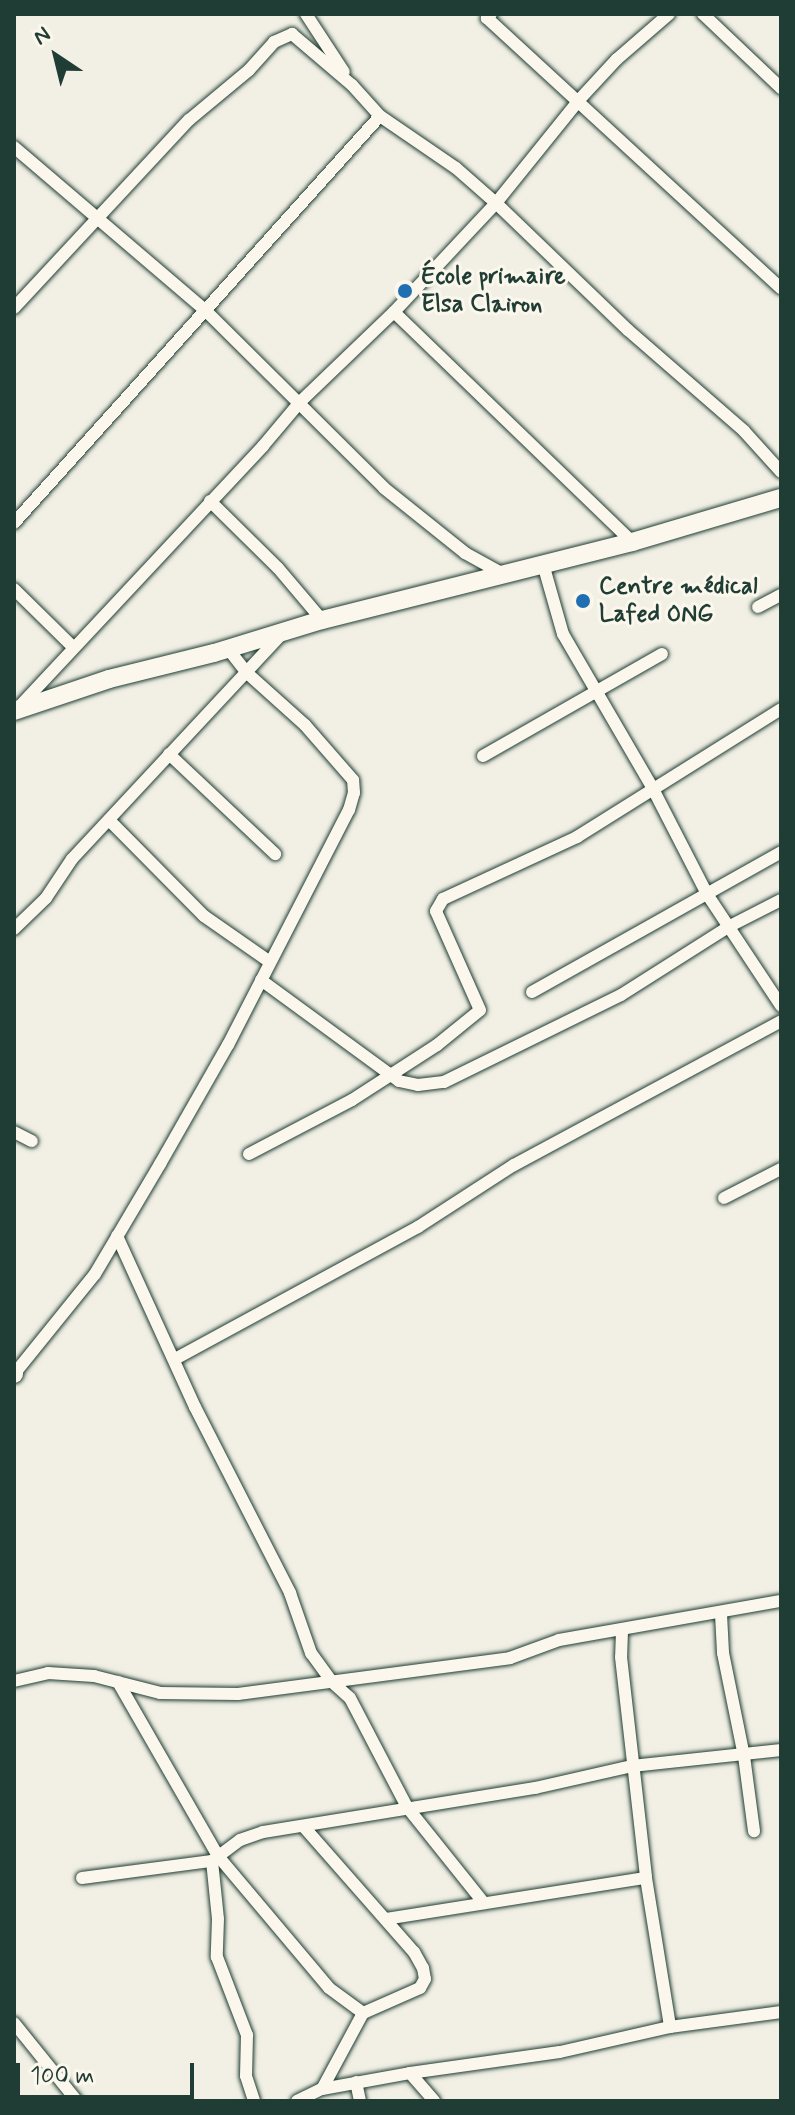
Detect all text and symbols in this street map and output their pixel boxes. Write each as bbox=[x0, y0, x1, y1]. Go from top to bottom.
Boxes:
north arrow bbox=[16, 16, 96, 96]
text: N bbox=[28, 21, 56, 52]
place label: École primaire Elsa Clairon bbox=[421, 263, 569, 319]
marker: École primaire Elsa Clairon bbox=[396, 282, 414, 300]
place label: Centre médical Lafed ONG bbox=[599, 573, 754, 629]
marker: Centre médical Lafed ONG bbox=[574, 592, 592, 610]
scale bar bbox=[20, 2047, 198, 2097]
text: 100 m bbox=[30, 2061, 94, 2092]

